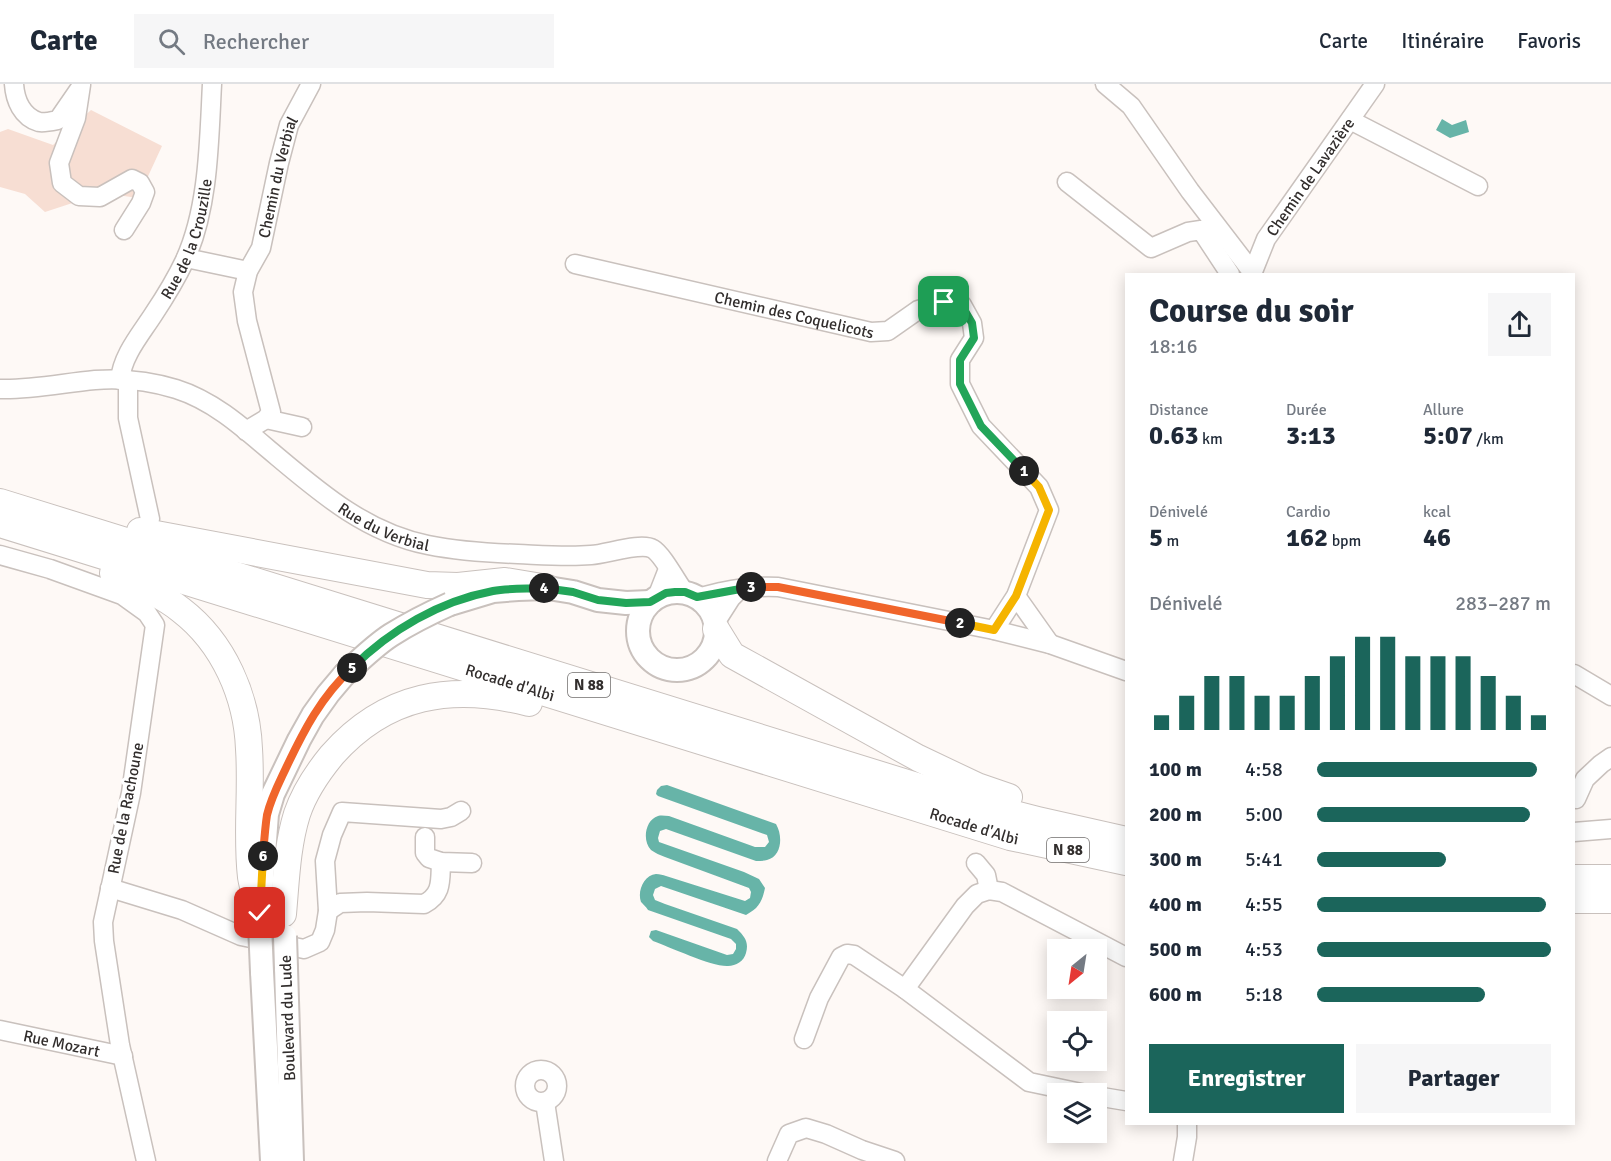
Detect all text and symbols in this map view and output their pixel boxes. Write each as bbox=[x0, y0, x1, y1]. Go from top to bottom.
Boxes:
search box bbox=[134, 14, 554, 68]
text: Carte bbox=[30, 24, 98, 58]
icon: search bbox=[155, 25, 188, 58]
text: Rechercher bbox=[203, 28, 309, 55]
text: Carte bbox=[1319, 28, 1368, 54]
text: Itinéraire bbox=[1401, 28, 1484, 54]
text: Favoris bbox=[1517, 28, 1581, 54]
street label: Chemin du Verbial bbox=[254, 113, 303, 240]
street label: Chemin de Lavazière bbox=[1262, 114, 1359, 240]
street label: Rue de la Crouzille bbox=[157, 178, 217, 303]
pin bbox=[918, 276, 969, 327]
icon: arrive bbox=[927, 285, 960, 318]
street label: Chemin des Coquelicots bbox=[712, 287, 876, 343]
text: Course du soir bbox=[1149, 291, 1354, 332]
button: share bbox=[1488, 293, 1551, 356]
text: 18:16 bbox=[1149, 334, 1198, 359]
text: Distance bbox=[1149, 400, 1209, 420]
text: Durée bbox=[1286, 400, 1327, 420]
text: Allure bbox=[1423, 400, 1464, 420]
text: 0.63 bbox=[1149, 420, 1199, 452]
text: 3:13 bbox=[1286, 420, 1336, 452]
text: 5:07 bbox=[1423, 420, 1473, 452]
text: km bbox=[1199, 429, 1223, 449]
text: /km bbox=[1473, 429, 1504, 449]
pin: 1 bbox=[1009, 456, 1039, 486]
text: 1 bbox=[1020, 461, 1028, 481]
street label: Rue du Verbial bbox=[334, 498, 431, 556]
text: Dénivelé bbox=[1149, 502, 1208, 522]
text: Cardio bbox=[1286, 502, 1331, 522]
text: kcal bbox=[1423, 502, 1451, 522]
text: 5 bbox=[1149, 522, 1163, 554]
text: 162 bbox=[1286, 522, 1328, 554]
text: 46 bbox=[1423, 522, 1451, 554]
text: m bbox=[1163, 531, 1179, 551]
text: bpm bbox=[1328, 531, 1361, 551]
pin: 3 bbox=[736, 572, 766, 602]
pin: 4 bbox=[529, 573, 559, 603]
text: 3 bbox=[747, 577, 755, 597]
text: 4 bbox=[540, 578, 548, 598]
text: Dénivelé bbox=[1149, 591, 1223, 616]
text: 283–287 m bbox=[1455, 591, 1551, 616]
pin: 2 bbox=[945, 608, 975, 638]
text: 2 bbox=[956, 613, 964, 633]
pin: 5 bbox=[337, 653, 367, 683]
text: 5 bbox=[348, 658, 356, 678]
street label: Rocade d'Albi bbox=[463, 660, 557, 706]
road number: N 88 bbox=[568, 673, 610, 697]
street label: Rue de la Rachoune bbox=[103, 741, 149, 876]
text: 100 m bbox=[1149, 757, 1202, 782]
text: 4:58 bbox=[1245, 757, 1283, 782]
text: 200 m bbox=[1149, 802, 1202, 827]
text: 5:00 bbox=[1245, 802, 1283, 827]
street label: Rocade d'Albi bbox=[927, 804, 1020, 850]
road number: N 88 bbox=[1047, 838, 1089, 862]
pin: 6 bbox=[248, 841, 278, 871]
text: 6 bbox=[259, 846, 267, 866]
text: 300 m bbox=[1149, 847, 1202, 872]
text: 5:41 bbox=[1245, 847, 1283, 872]
pin bbox=[234, 887, 285, 938]
text: 400 m bbox=[1149, 892, 1202, 917]
text: 4:55 bbox=[1245, 892, 1283, 917]
icon: check bbox=[243, 896, 276, 929]
text: 500 m bbox=[1149, 937, 1202, 962]
text: 4:53 bbox=[1245, 937, 1283, 962]
north arrow bbox=[1047, 939, 1107, 999]
map controls bbox=[1047, 939, 1107, 1143]
street label: Boulevard du Lude bbox=[276, 955, 300, 1081]
text: 600 m bbox=[1149, 982, 1202, 1007]
text: 5:18 bbox=[1245, 982, 1283, 1007]
button: locate bbox=[1047, 1011, 1107, 1071]
street label: Rue Mozart bbox=[21, 1026, 102, 1062]
button: Enregistrer bbox=[1149, 1044, 1344, 1113]
button: Partager bbox=[1356, 1044, 1551, 1113]
button: layers bbox=[1047, 1083, 1107, 1143]

